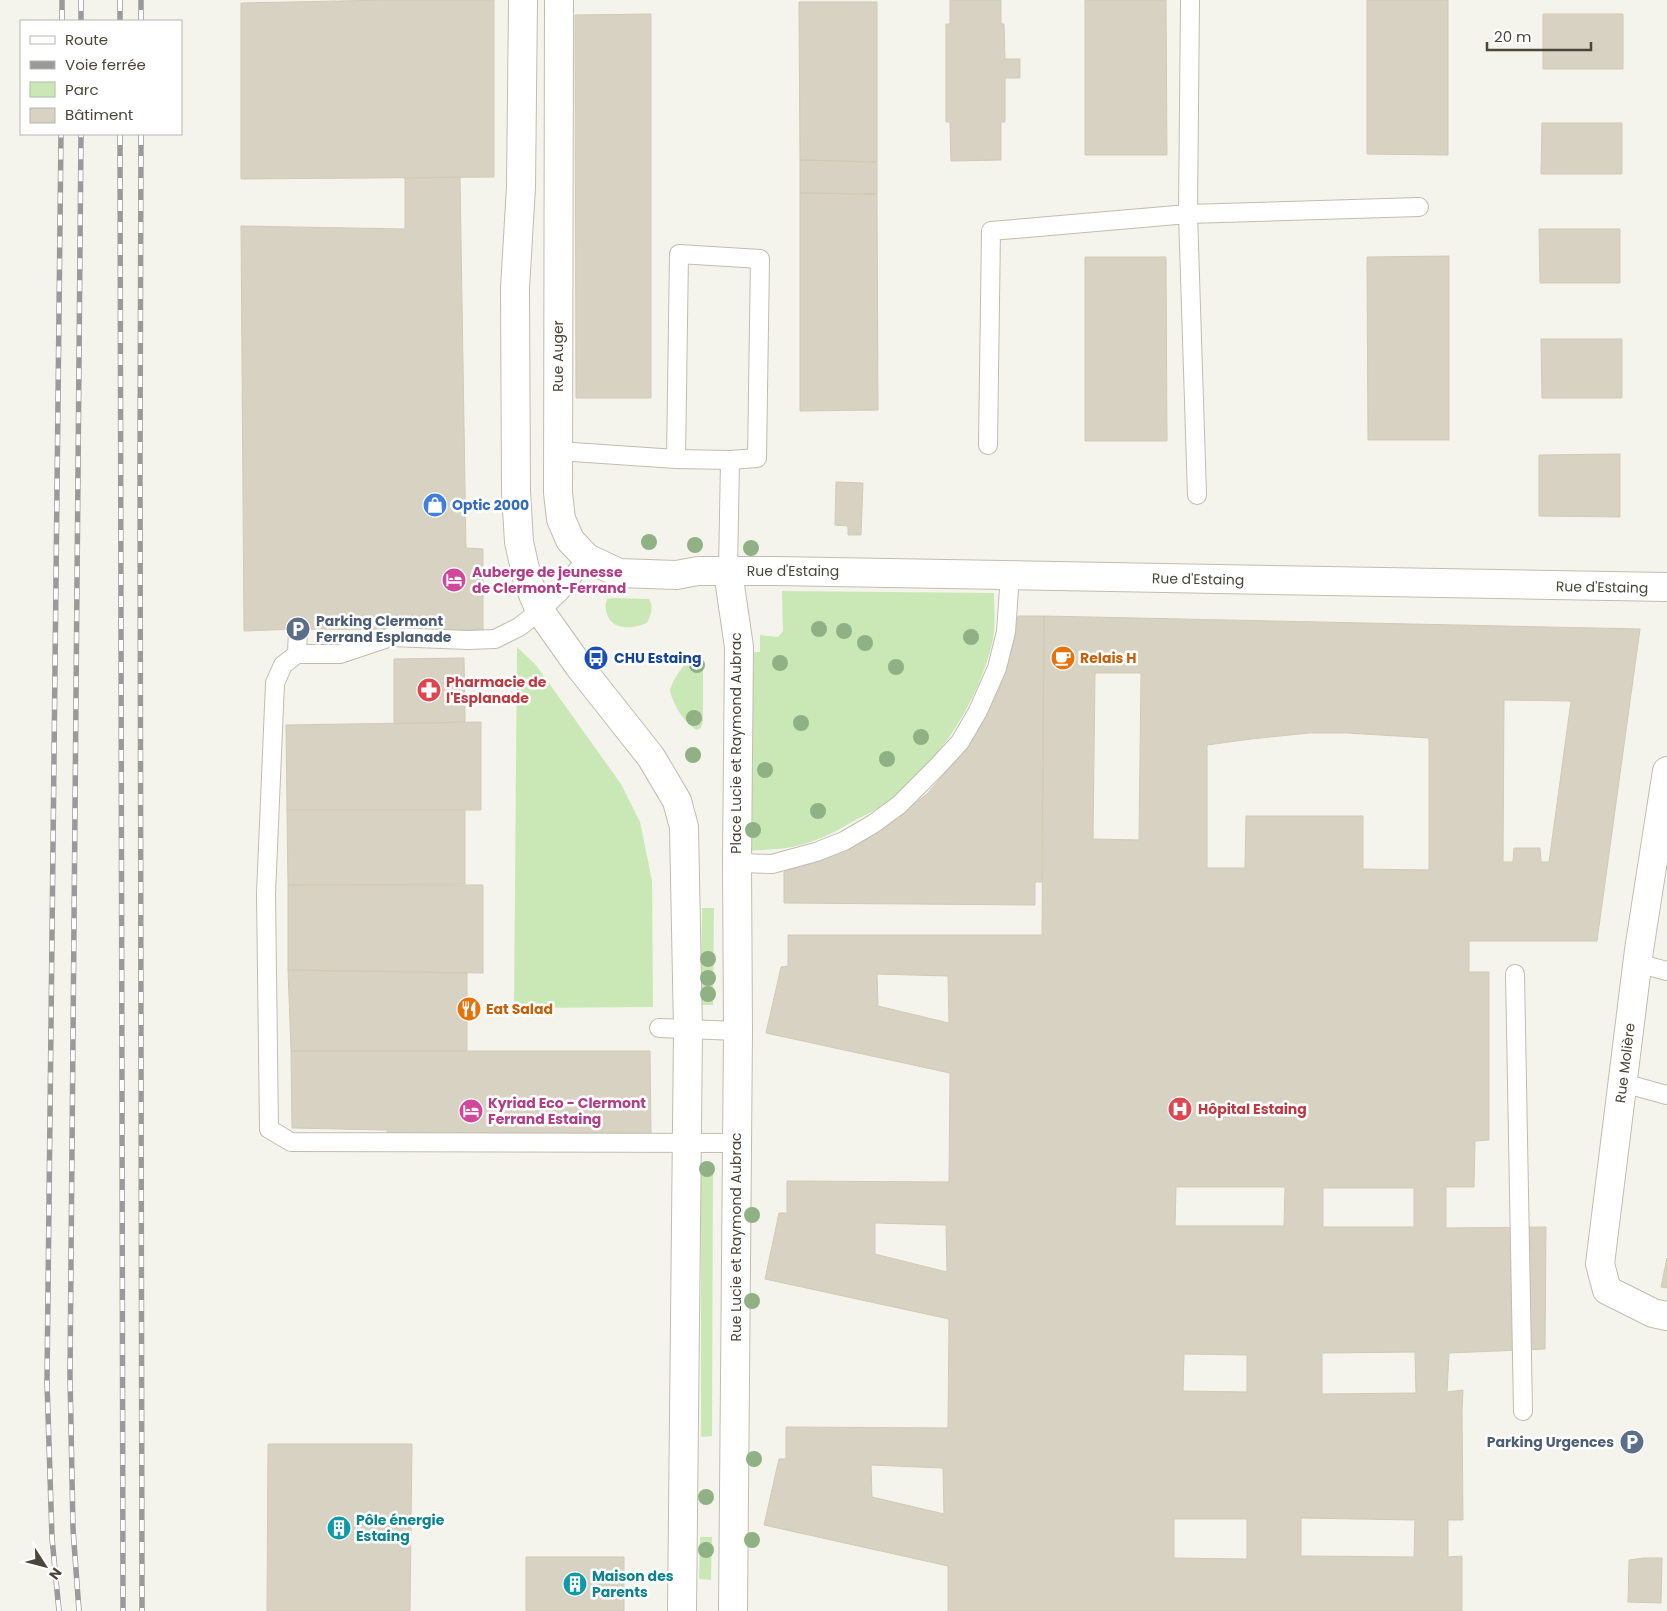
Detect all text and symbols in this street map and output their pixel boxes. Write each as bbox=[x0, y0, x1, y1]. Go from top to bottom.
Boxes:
legend bbox=[20, 20, 182, 135]
scale bar bbox=[1487, 20, 1591, 52]
text: 20 m bbox=[1494, 26, 1532, 47]
text: Route bbox=[65, 29, 108, 50]
text: Voie ferrée bbox=[65, 54, 146, 75]
text: Parc bbox=[65, 79, 99, 100]
text: Bâtiment bbox=[65, 104, 133, 125]
street label: Rue Auger bbox=[548, 320, 568, 392]
shop icon: Optic 2000 bbox=[422, 492, 448, 518]
place label: Optic 2000 bbox=[452, 495, 529, 515]
street label: Rue d'Estaing bbox=[747, 561, 839, 581]
place label: Auberge de jeunesse de Clermont-Ferrand bbox=[472, 562, 626, 598]
hotel icon: Auberge de jeunesse de Clermont-Ferrand bbox=[441, 567, 467, 593]
street label: Rue d'Estaing bbox=[1152, 568, 1244, 590]
street label: Rue d'Estaing bbox=[1556, 576, 1648, 598]
place label: Parking Clermont Ferrand Esplanade bbox=[316, 611, 452, 647]
parking icon: Parking Clermont Ferrand Esplanade bbox=[285, 616, 311, 642]
street label: Place Lucie et Raymond Aubrac bbox=[726, 632, 746, 854]
bus stop icon: CHU Estaing bbox=[583, 645, 609, 671]
cafe icon: Relais H bbox=[1050, 645, 1076, 671]
place label: CHU Estaing bbox=[614, 648, 701, 668]
place label: Relais H bbox=[1080, 648, 1137, 668]
place label: Pharmacie de l'Esplanade bbox=[446, 672, 547, 708]
pharmacy icon: Pharmacie de l'Esplanade bbox=[416, 677, 442, 703]
restaurant icon: Eat Salad bbox=[456, 996, 482, 1022]
place label: Eat Salad bbox=[486, 999, 553, 1019]
street label: Rue Molière bbox=[1610, 1022, 1640, 1104]
place label: Kyriad Eco - Clermont Ferrand Estaing bbox=[488, 1093, 646, 1129]
hospital icon: Hôpital Estaing bbox=[1167, 1096, 1193, 1122]
hotel icon: Kyriad Eco - Clermont Ferrand Estaing bbox=[458, 1098, 484, 1124]
place label: Hôpital Estaing bbox=[1198, 1099, 1307, 1119]
street label: Rue Lucie et Raymond Aubrac bbox=[726, 1132, 746, 1342]
parking icon: Parking Urgences bbox=[1619, 1429, 1645, 1455]
place label: Parking Urgences bbox=[1487, 1432, 1614, 1452]
place label: Pôle énergie Estaing bbox=[356, 1510, 445, 1546]
building icon: Pôle énergie Estaing bbox=[326, 1515, 352, 1541]
north arrow bbox=[20, 1541, 70, 1591]
text: N bbox=[44, 1564, 67, 1584]
place label: Maison des Parents bbox=[592, 1566, 674, 1602]
building icon: Maison des Parents bbox=[562, 1571, 588, 1597]

